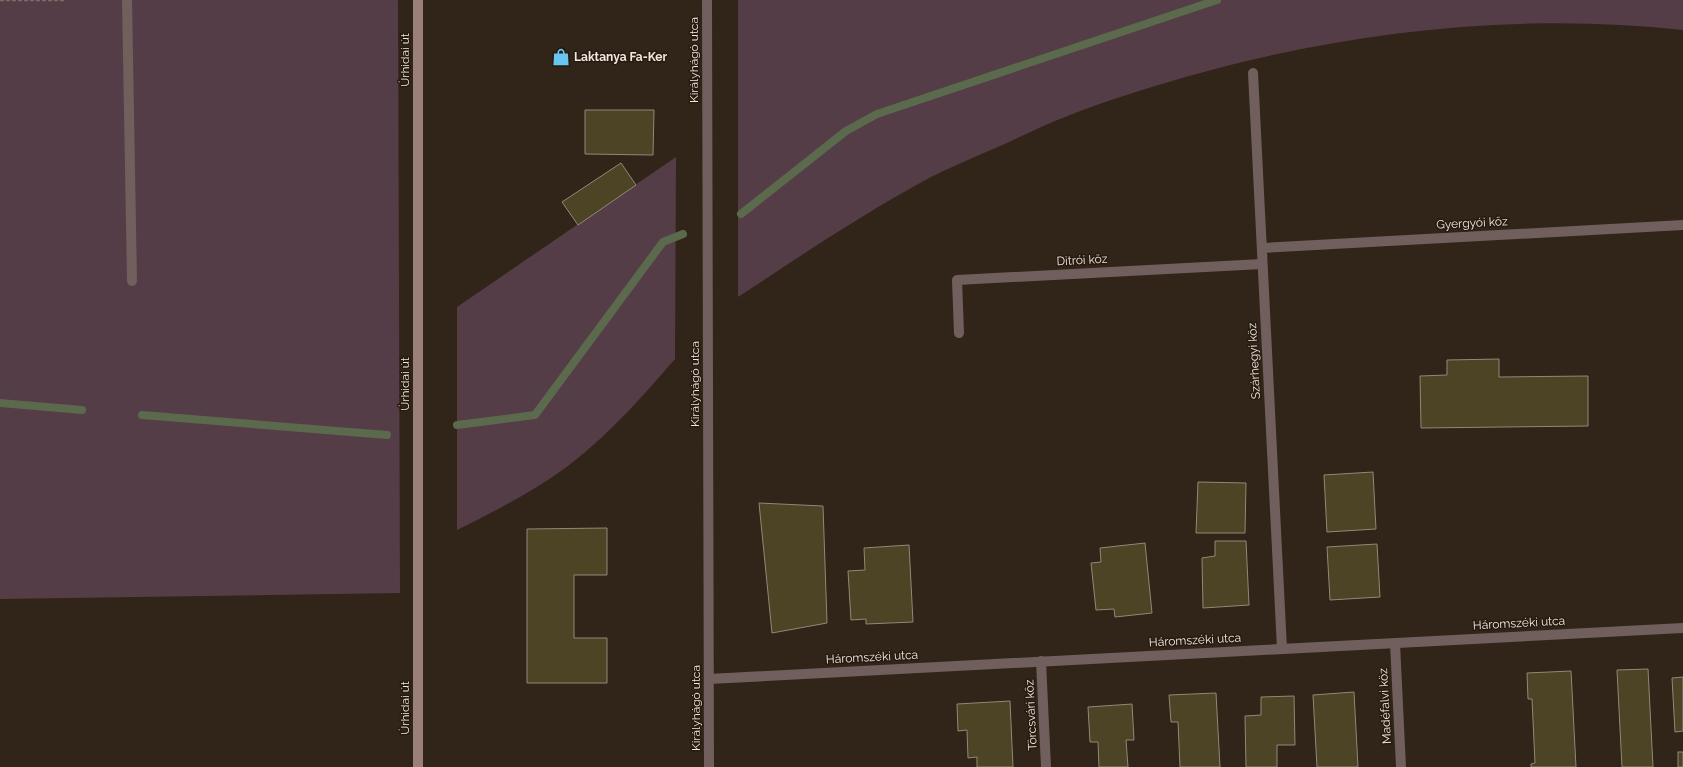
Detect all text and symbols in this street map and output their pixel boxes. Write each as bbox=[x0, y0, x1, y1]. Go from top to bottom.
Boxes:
street label: Királyhágó utca bbox=[687, 17, 701, 103]
street label: Úrhidai út bbox=[398, 33, 412, 87]
shop icon: Laktanya Fa-Ker bbox=[551, 47, 571, 67]
place label: Laktanya Fa-Ker bbox=[574, 50, 668, 64]
street label: Gyergyói köz bbox=[1436, 214, 1508, 232]
street label: Ditrói köz bbox=[1056, 252, 1108, 268]
street label: Szárhegyi köz bbox=[1245, 322, 1263, 400]
street label: Királyhágó utca bbox=[688, 341, 702, 427]
street label: Úrhidai út bbox=[398, 357, 412, 411]
street label: Háromszéki utca bbox=[1473, 614, 1565, 632]
street label: Háromszéki utca bbox=[1149, 631, 1241, 649]
street label: Háromszéki utca bbox=[826, 648, 918, 666]
street label: Királyhágó utca bbox=[689, 665, 703, 751]
street label: Madéfalvi köz bbox=[1376, 668, 1394, 744]
street label: Törcsvári köz bbox=[1022, 679, 1040, 751]
street label: Úrhidai út bbox=[398, 681, 412, 735]

